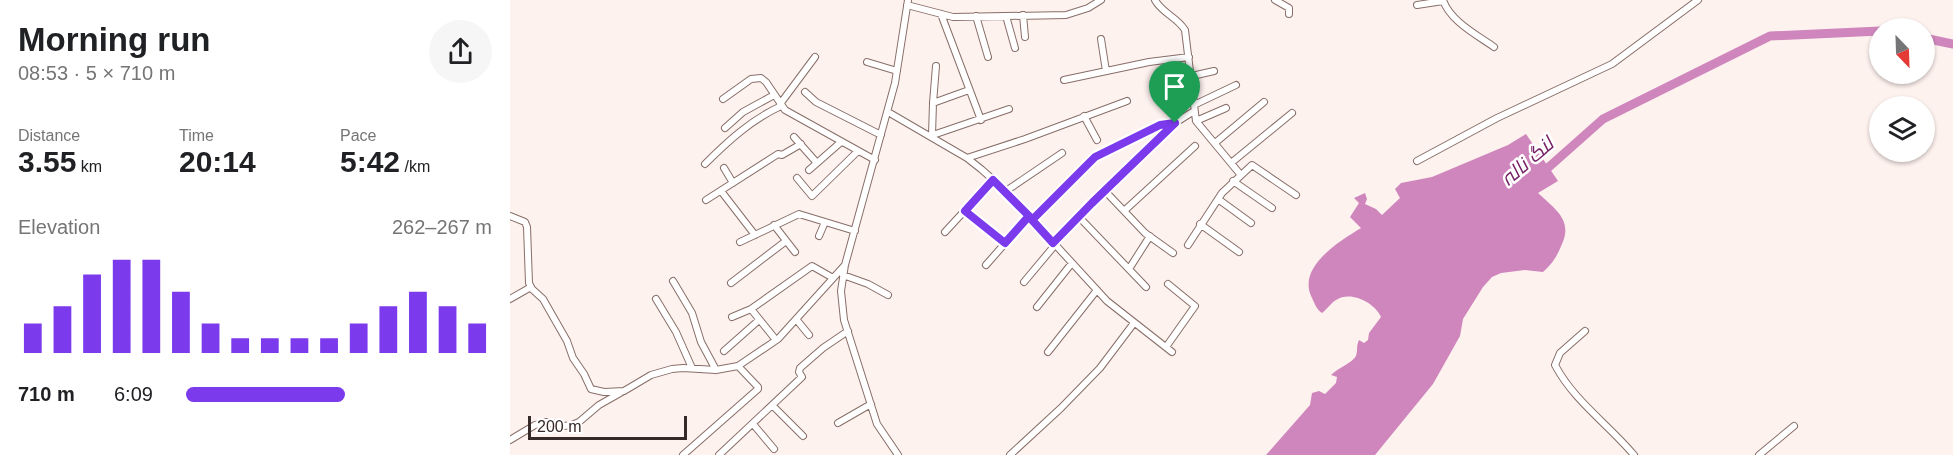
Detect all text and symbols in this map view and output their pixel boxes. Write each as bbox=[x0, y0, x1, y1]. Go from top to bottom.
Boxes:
north arrow bbox=[1869, 18, 1935, 84]
map controls bbox=[1869, 18, 1935, 162]
button: share bbox=[429, 20, 492, 83]
text: Morning run bbox=[18, 21, 210, 58]
pin bbox=[1149, 61, 1200, 123]
text: 08:53 · 5 × 710 m bbox=[18, 62, 175, 84]
icon: arrive bbox=[1158, 70, 1191, 103]
button: layers bbox=[1869, 96, 1935, 162]
text: Distance bbox=[18, 127, 80, 144]
text: Time bbox=[179, 127, 214, 144]
text: Pace bbox=[340, 127, 376, 144]
water label: لنگ نالہ bbox=[1497, 131, 1559, 190]
text: 3.55 bbox=[18, 145, 76, 178]
text: 20:14 bbox=[179, 145, 256, 178]
text: 5:42 bbox=[340, 145, 400, 178]
text: km bbox=[76, 158, 102, 175]
text: /km bbox=[400, 158, 430, 175]
text: Elevation bbox=[18, 216, 100, 238]
text: 262–267 m bbox=[392, 216, 492, 238]
text: 710 m bbox=[18, 383, 75, 405]
text: 6:09 bbox=[114, 383, 153, 405]
scale bar bbox=[528, 413, 687, 440]
text: 200 m bbox=[537, 418, 581, 435]

